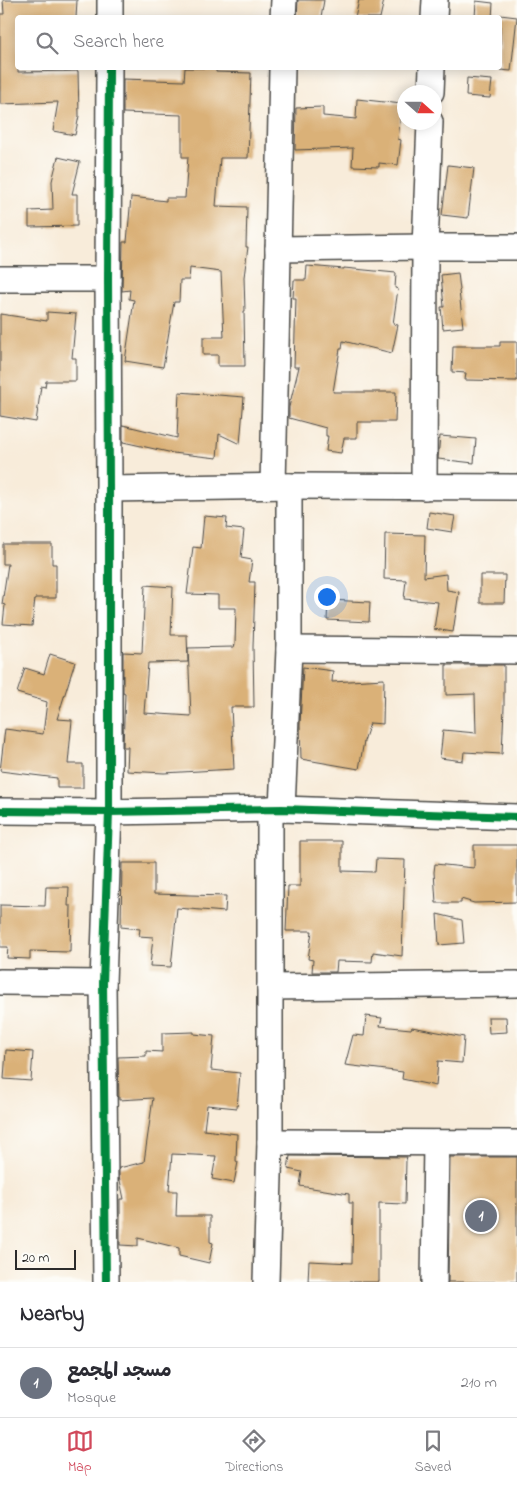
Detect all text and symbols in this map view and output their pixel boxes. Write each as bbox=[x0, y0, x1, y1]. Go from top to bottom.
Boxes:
search box bbox=[15, 15, 502, 70]
icon: search bbox=[33, 29, 61, 57]
text: Search here bbox=[73, 29, 164, 56]
north arrow bbox=[397, 85, 442, 130]
your location bbox=[314, 584, 340, 610]
pin: 1 bbox=[465, 1197, 497, 1235]
scale bar bbox=[15, 1247, 76, 1270]
text: 20 m bbox=[22, 1248, 49, 1269]
text: Nearby bbox=[20, 1300, 84, 1330]
text: مسجد المجمع bbox=[67, 1358, 172, 1385]
text: 1 bbox=[33, 1371, 39, 1395]
text: 210 m bbox=[461, 1371, 497, 1395]
text: Mosque bbox=[67, 1386, 116, 1410]
tab: Map bbox=[66, 1427, 94, 1478]
tab: Directions bbox=[225, 1427, 283, 1478]
tab: Saved bbox=[415, 1427, 451, 1478]

